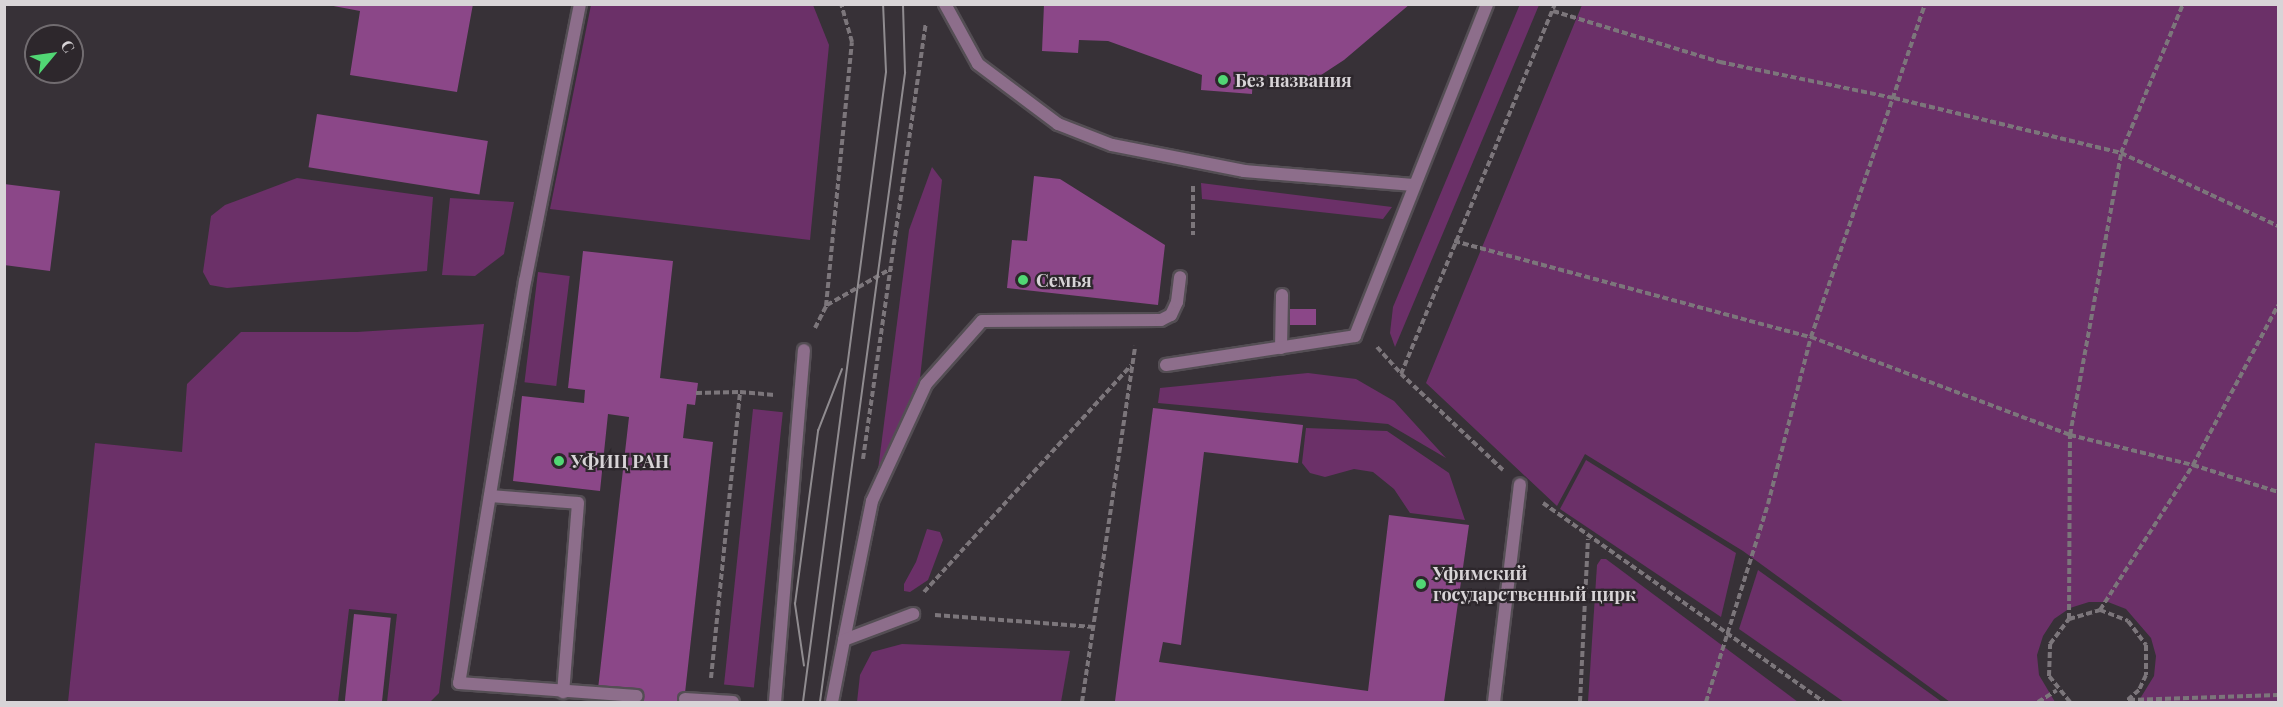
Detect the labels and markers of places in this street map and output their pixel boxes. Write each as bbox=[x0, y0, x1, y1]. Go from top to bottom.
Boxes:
place label: Без названия bbox=[1235, 69, 1352, 91]
marker: Без названия bbox=[1216, 73, 1230, 87]
place label: Семья bbox=[1036, 269, 1092, 291]
marker: Семья bbox=[1014, 271, 1032, 289]
place label: УФИЦ РАН bbox=[571, 450, 669, 472]
marker: УФИЦ РАН bbox=[552, 454, 566, 468]
place label: Уфимский государственный цирк bbox=[1433, 563, 1636, 606]
marker: Уфимский государственный цирк bbox=[1414, 577, 1428, 591]

